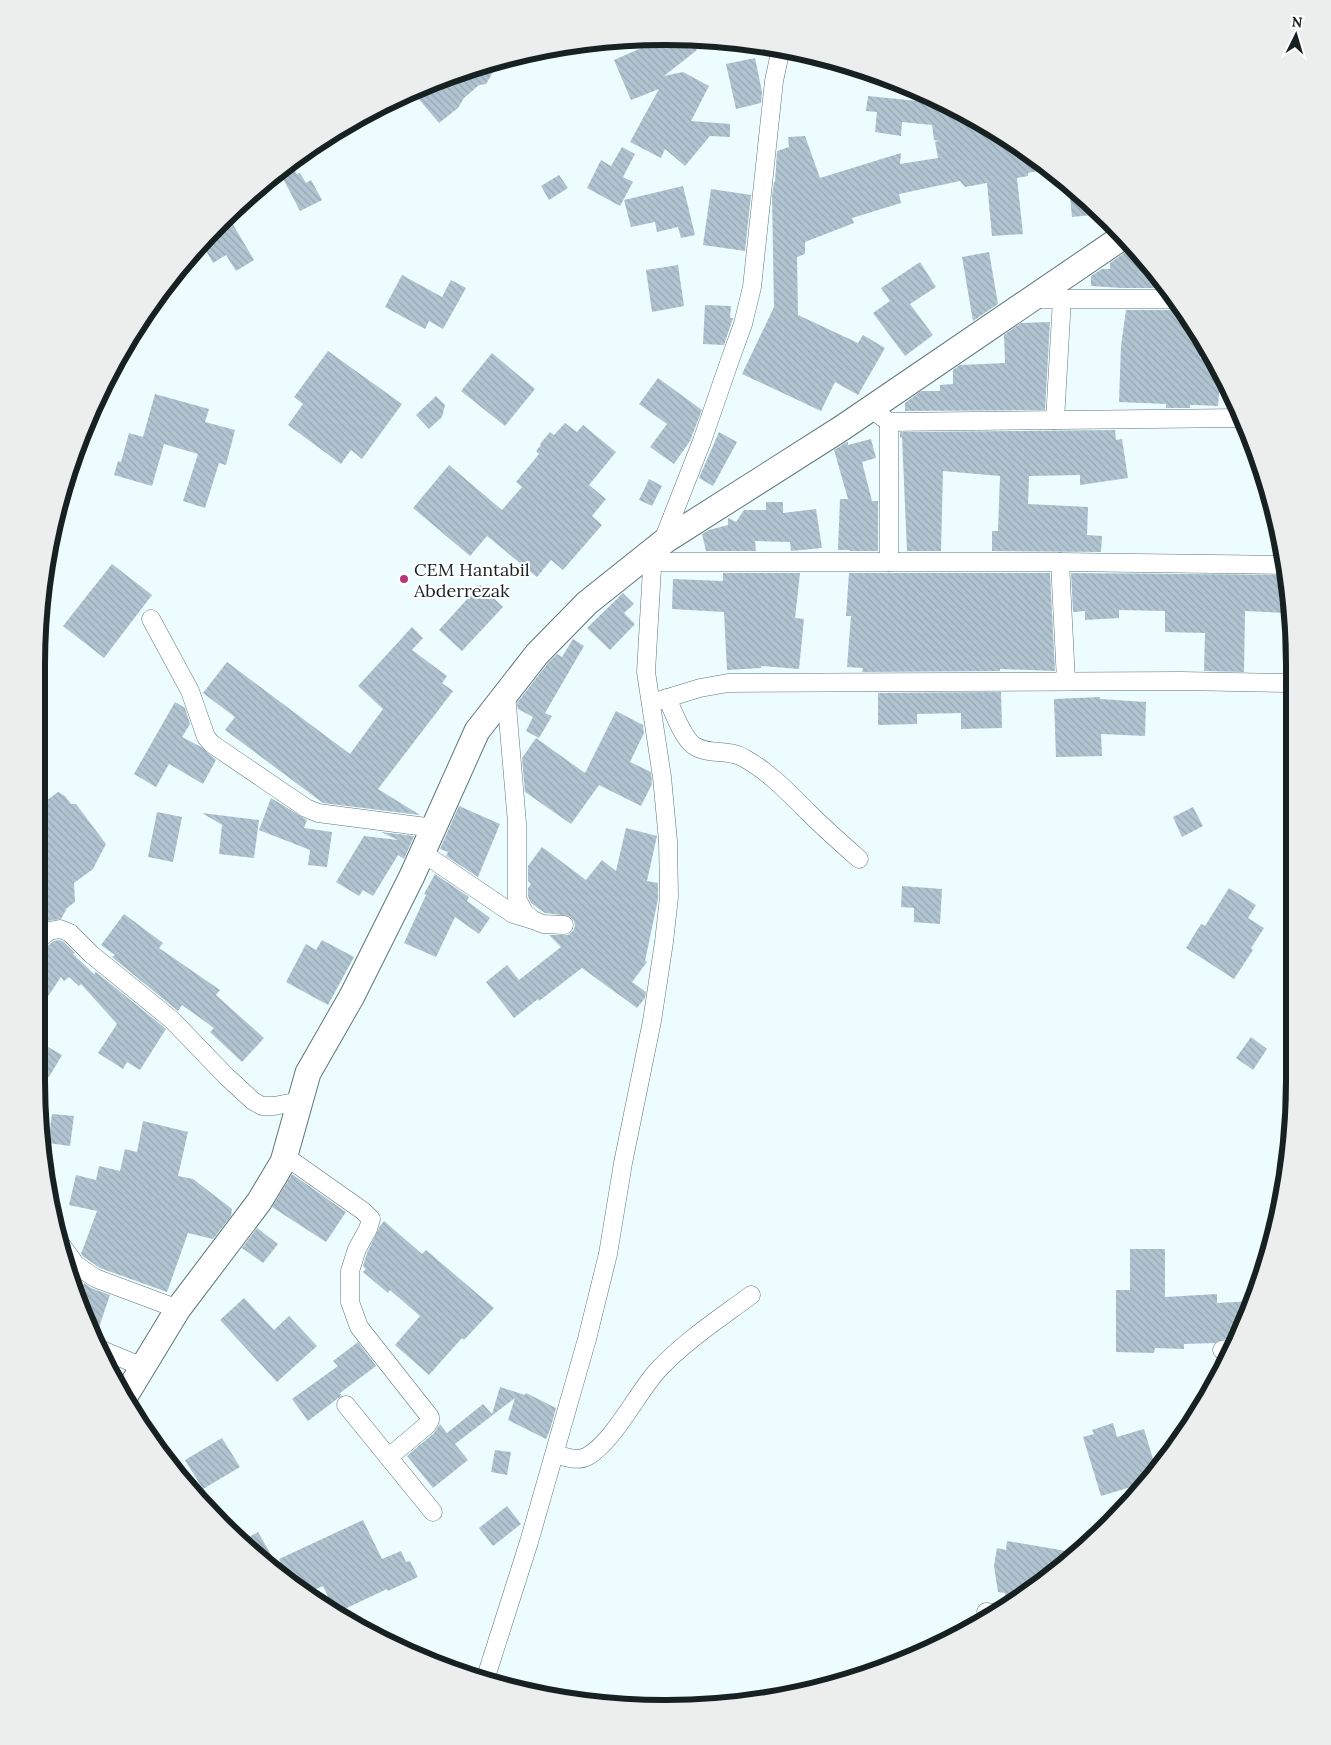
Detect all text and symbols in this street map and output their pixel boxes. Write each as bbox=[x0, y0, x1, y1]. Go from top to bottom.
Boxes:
north arrow bbox=[1271, 10, 1321, 60]
text: N bbox=[1291, 13, 1303, 32]
place label: CEM Hantabil Abderrezak bbox=[413, 558, 530, 602]
marker: CEM Hantabil Abderrezak bbox=[398, 573, 410, 585]

